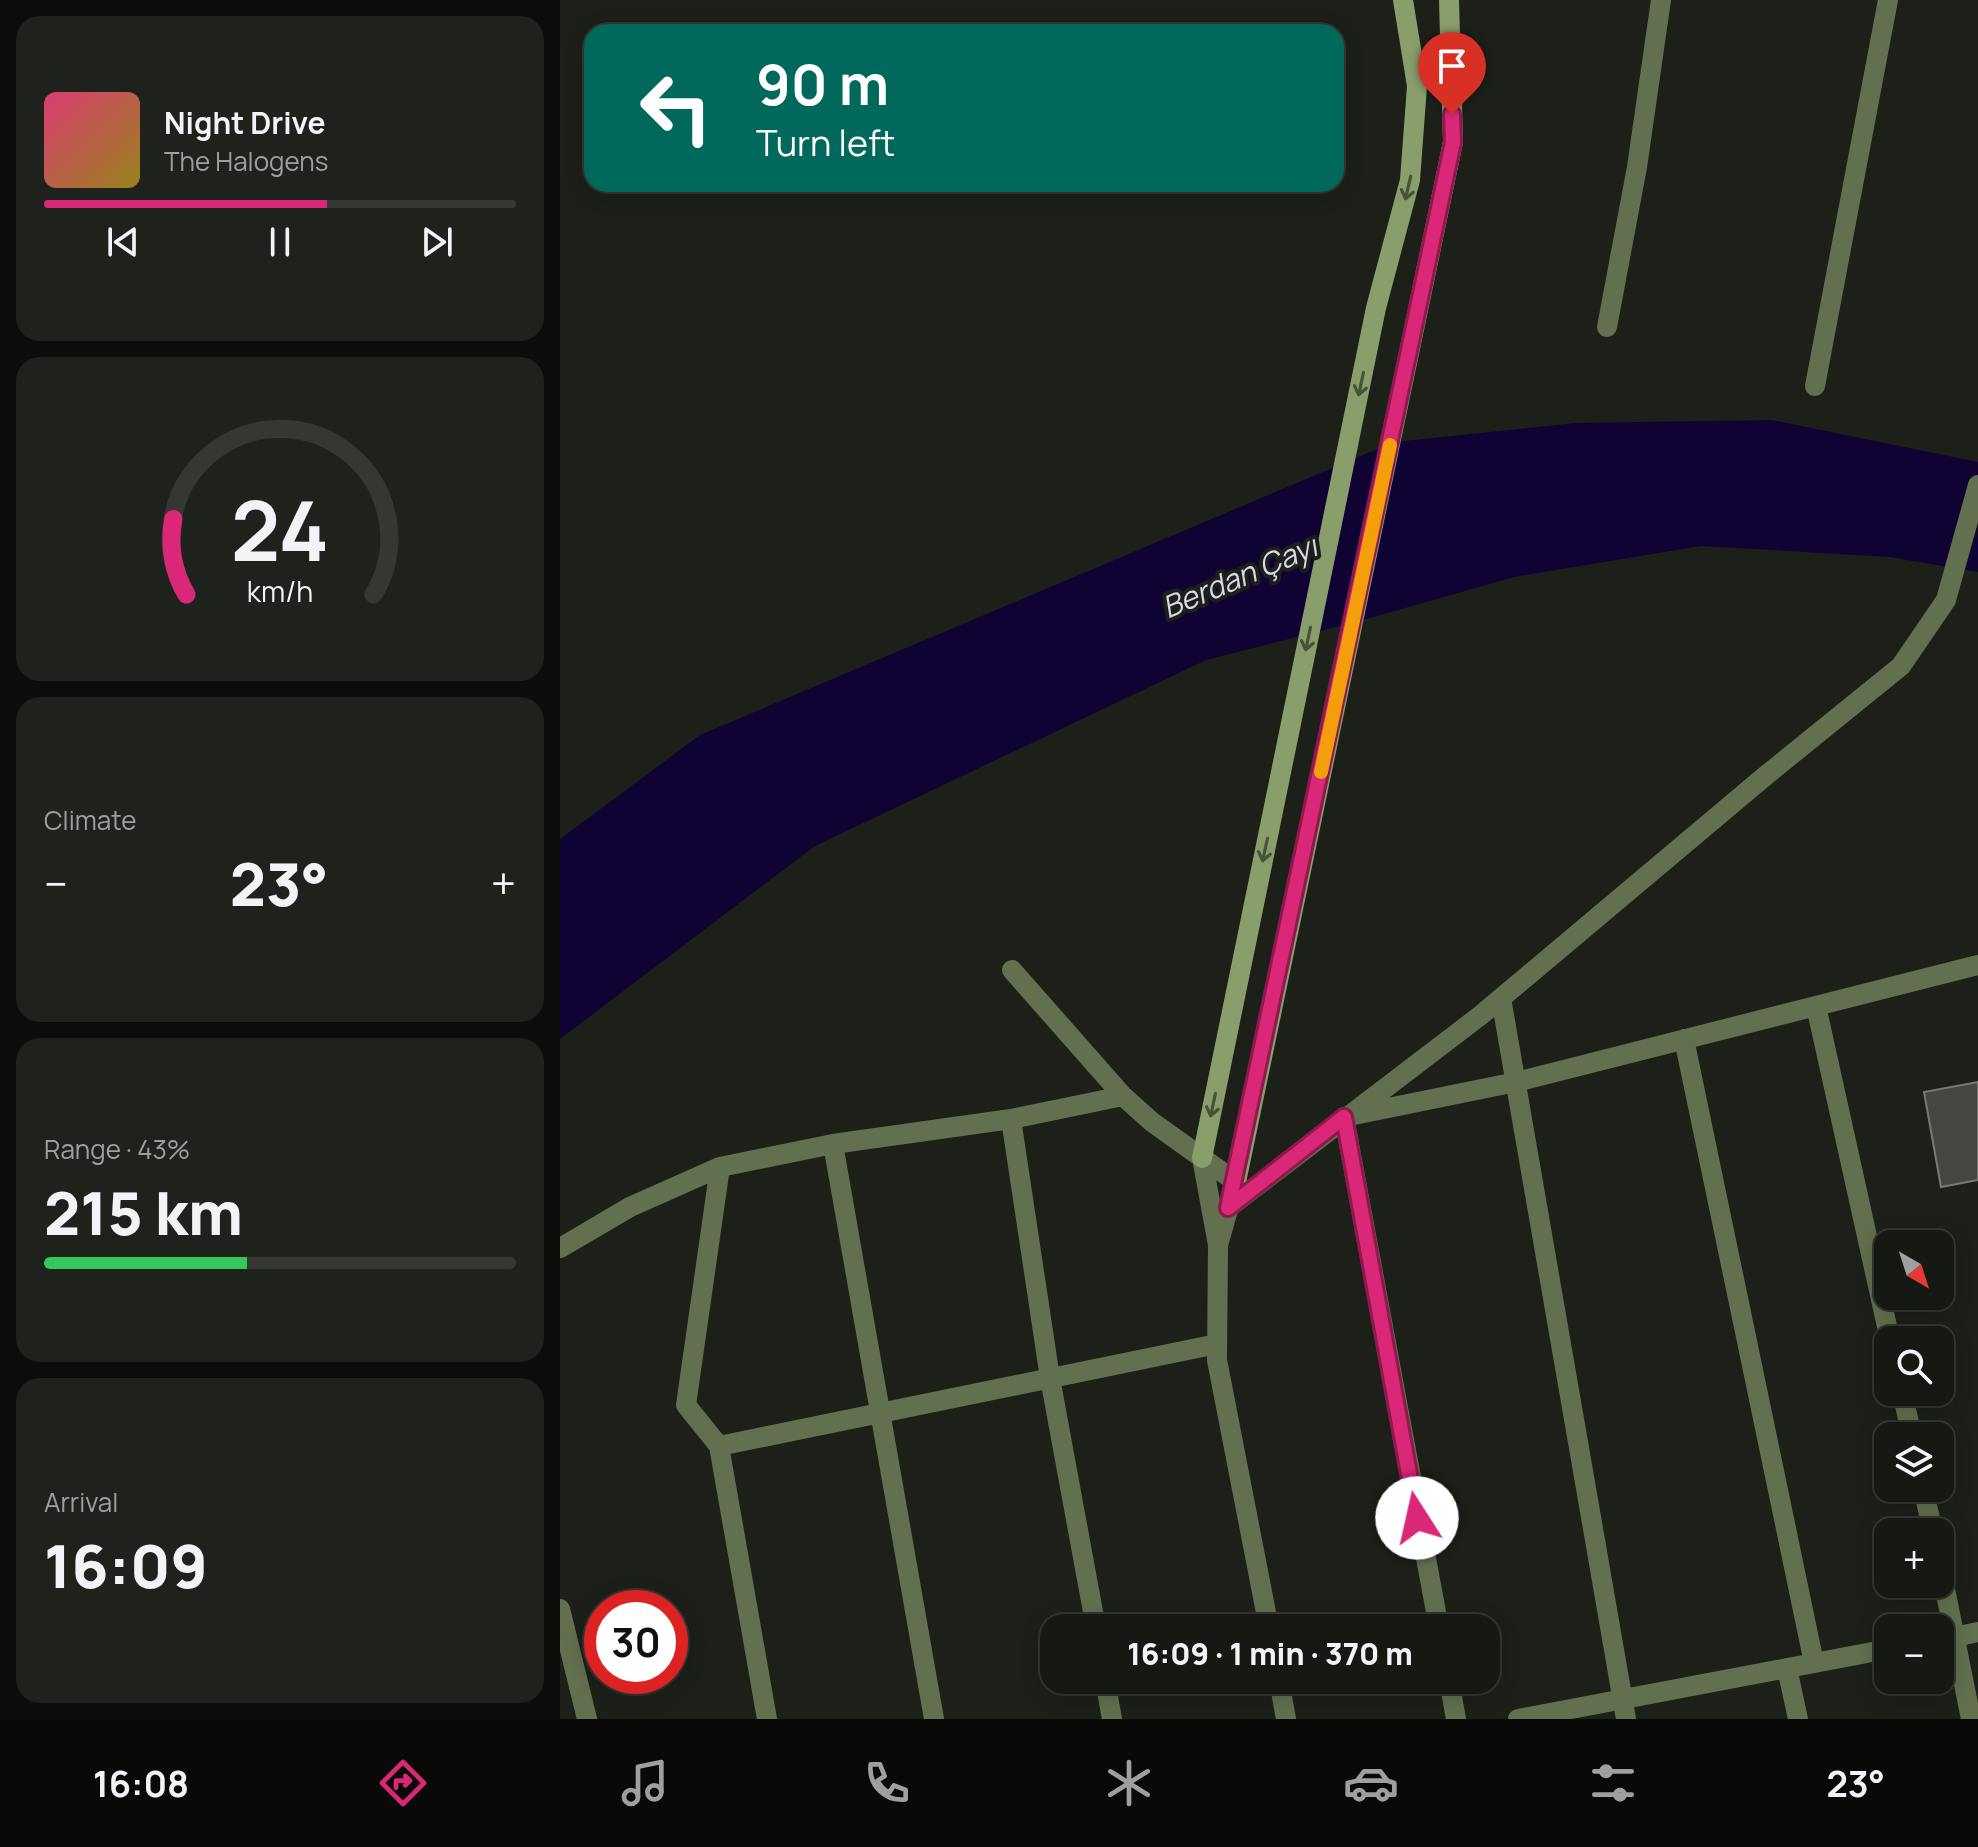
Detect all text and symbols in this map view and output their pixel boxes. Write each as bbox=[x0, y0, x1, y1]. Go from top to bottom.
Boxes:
pin bbox=[1418, 32, 1486, 114]
icon: arrive bbox=[1430, 44, 1474, 88]
text: 90 m bbox=[756, 45, 889, 122]
icon: left bbox=[624, 56, 728, 160]
text: Night Drive bbox=[164, 102, 326, 143]
text: Turn left bbox=[756, 118, 895, 167]
text: The Halogens bbox=[164, 143, 328, 179]
one-way arrow bbox=[1399, 175, 1414, 201]
icon: previous bbox=[101, 220, 145, 264]
icon: pause bbox=[258, 220, 302, 264]
icon: next bbox=[415, 220, 459, 264]
one-way arrow bbox=[1352, 371, 1367, 396]
text: 24 bbox=[231, 471, 329, 585]
water label: Berdan Çayı bbox=[1155, 524, 1325, 627]
text: km/h bbox=[247, 572, 313, 611]
one-way arrow bbox=[1300, 626, 1315, 651]
text: Climate bbox=[44, 802, 136, 838]
one-way arrow bbox=[1256, 837, 1271, 862]
text: 23° bbox=[230, 842, 329, 924]
text: − bbox=[44, 853, 68, 913]
text: + bbox=[491, 853, 516, 913]
one-way arrow bbox=[1204, 1091, 1219, 1117]
text: Range · 43% bbox=[44, 1131, 190, 1167]
text: 215 km bbox=[44, 1171, 243, 1253]
north arrow bbox=[1874, 1230, 1954, 1310]
map controls bbox=[1874, 1230, 1954, 1694]
button: search bbox=[1874, 1326, 1954, 1406]
button: layers bbox=[1874, 1422, 1954, 1502]
position arrow bbox=[1375, 1476, 1459, 1560]
text: Arrival bbox=[44, 1484, 118, 1520]
button: + bbox=[1874, 1518, 1954, 1598]
text: 16:09 bbox=[44, 1524, 208, 1606]
speed limit sign: 30 bbox=[584, 1590, 688, 1694]
button: − bbox=[1874, 1614, 1954, 1694]
text: 16:09 · 1 min · 370 m bbox=[1127, 1633, 1413, 1674]
icon: directions bbox=[375, 1755, 431, 1811]
icon: music bbox=[617, 1755, 673, 1811]
icon: phone bbox=[859, 1755, 915, 1811]
icon: climate bbox=[1101, 1755, 1157, 1811]
icon: car bbox=[1343, 1755, 1399, 1811]
icon: filters bbox=[1585, 1755, 1641, 1811]
text: 16:08 bbox=[93, 1759, 189, 1808]
text: 23° bbox=[1826, 1759, 1885, 1808]

